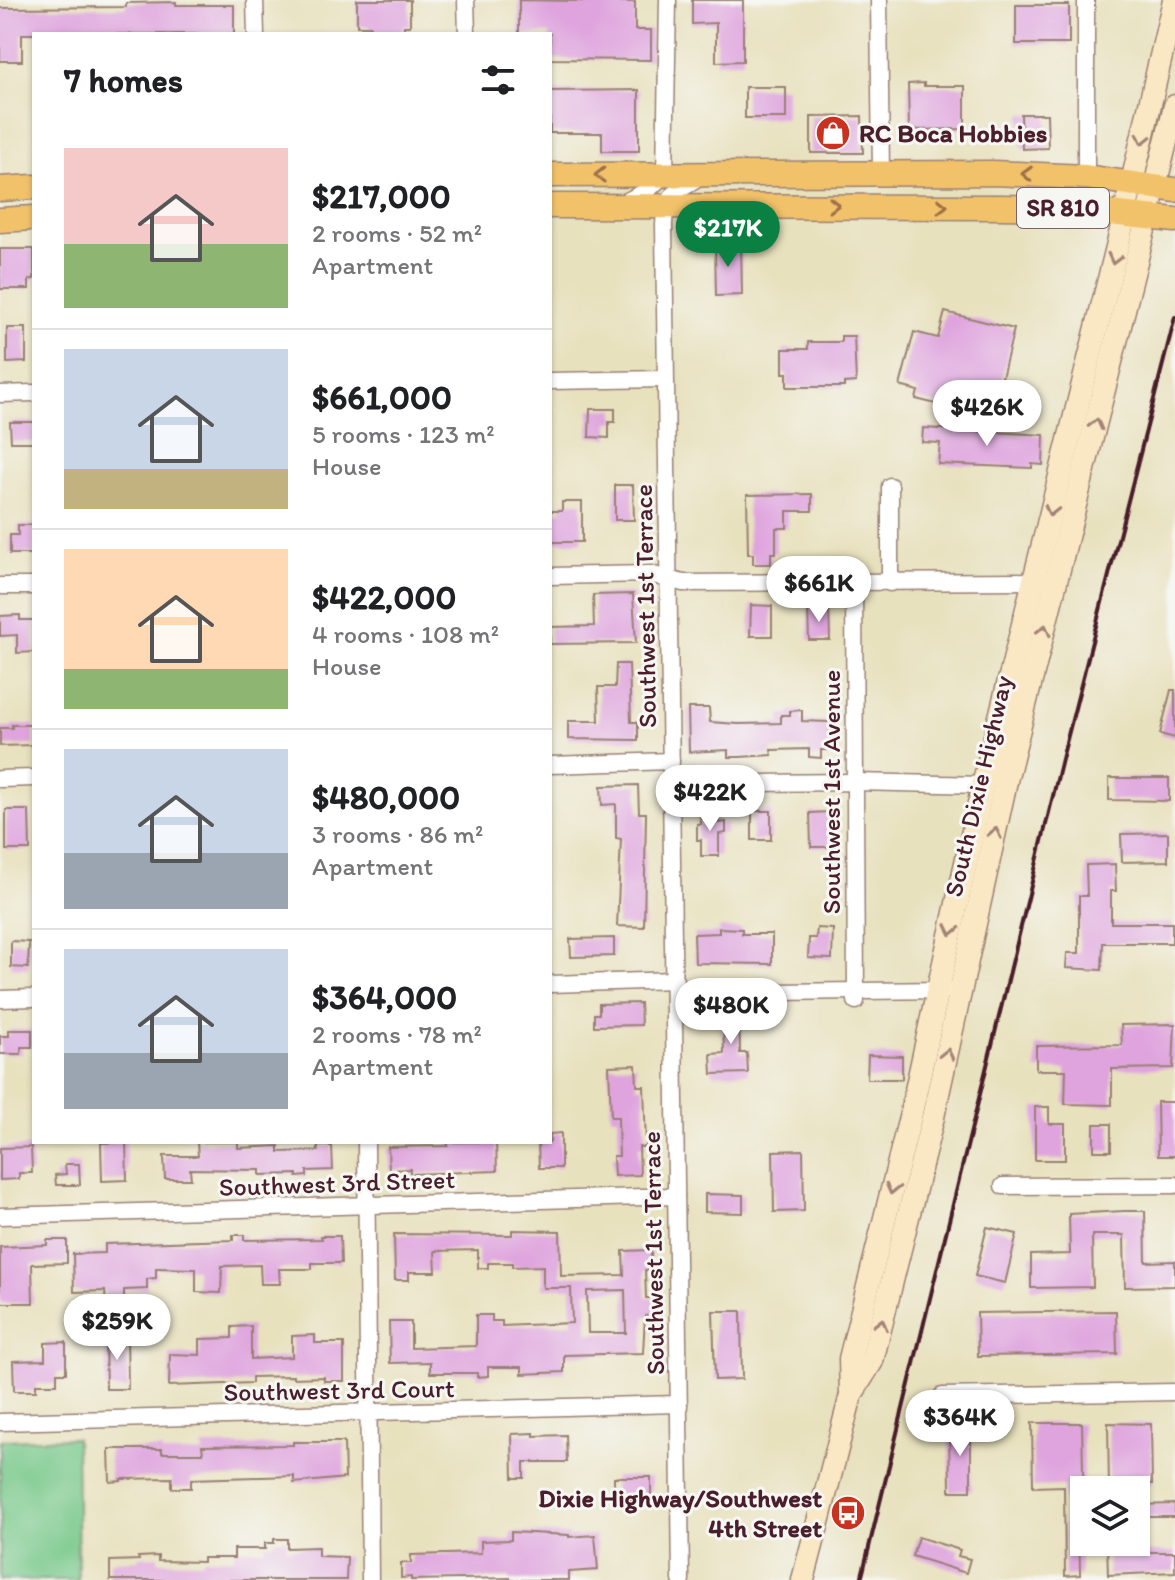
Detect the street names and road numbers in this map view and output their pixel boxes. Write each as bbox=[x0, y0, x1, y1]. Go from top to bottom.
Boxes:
road number: SR 810 bbox=[1017, 188, 1109, 228]
street label: Southwest 1st Terrace bbox=[627, 484, 663, 728]
street label: Southwest 1st Avenue bbox=[815, 670, 847, 914]
street label: South Dixie Highway bbox=[937, 672, 1019, 900]
street label: Southwest 1st Terrace bbox=[635, 1131, 671, 1375]
street label: Southwest 3rd Street bbox=[218, 1163, 456, 1203]
street label: Southwest 3rd Court bbox=[223, 1372, 455, 1408]

